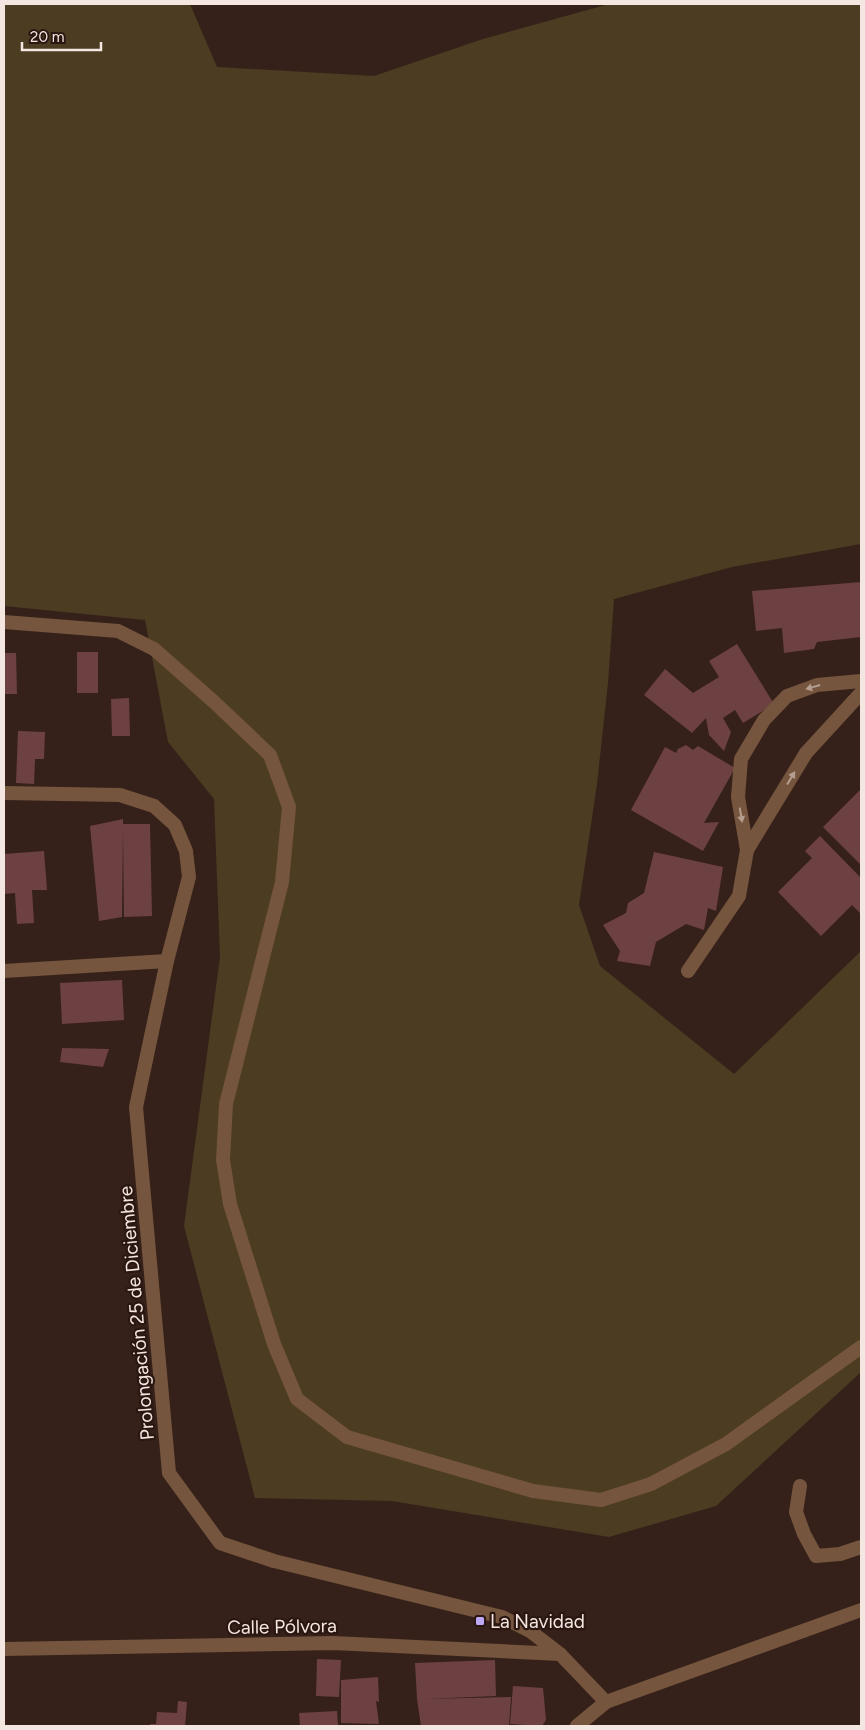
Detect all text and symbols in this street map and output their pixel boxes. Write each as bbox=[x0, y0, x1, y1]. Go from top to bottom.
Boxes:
scale bar bbox=[22, 20, 101, 52]
text: 20 m bbox=[30, 28, 64, 46]
one-way arrow bbox=[805, 683, 821, 691]
one-way arrow bbox=[786, 772, 795, 785]
one-way arrow bbox=[738, 807, 746, 823]
street label: Prolongación 25 de Diciembre bbox=[114, 1185, 159, 1441]
place label: La Navidad bbox=[490, 1610, 585, 1633]
street label: Calle Pólvora bbox=[227, 1614, 337, 1639]
marker: La Navidad bbox=[474, 1615, 486, 1627]

